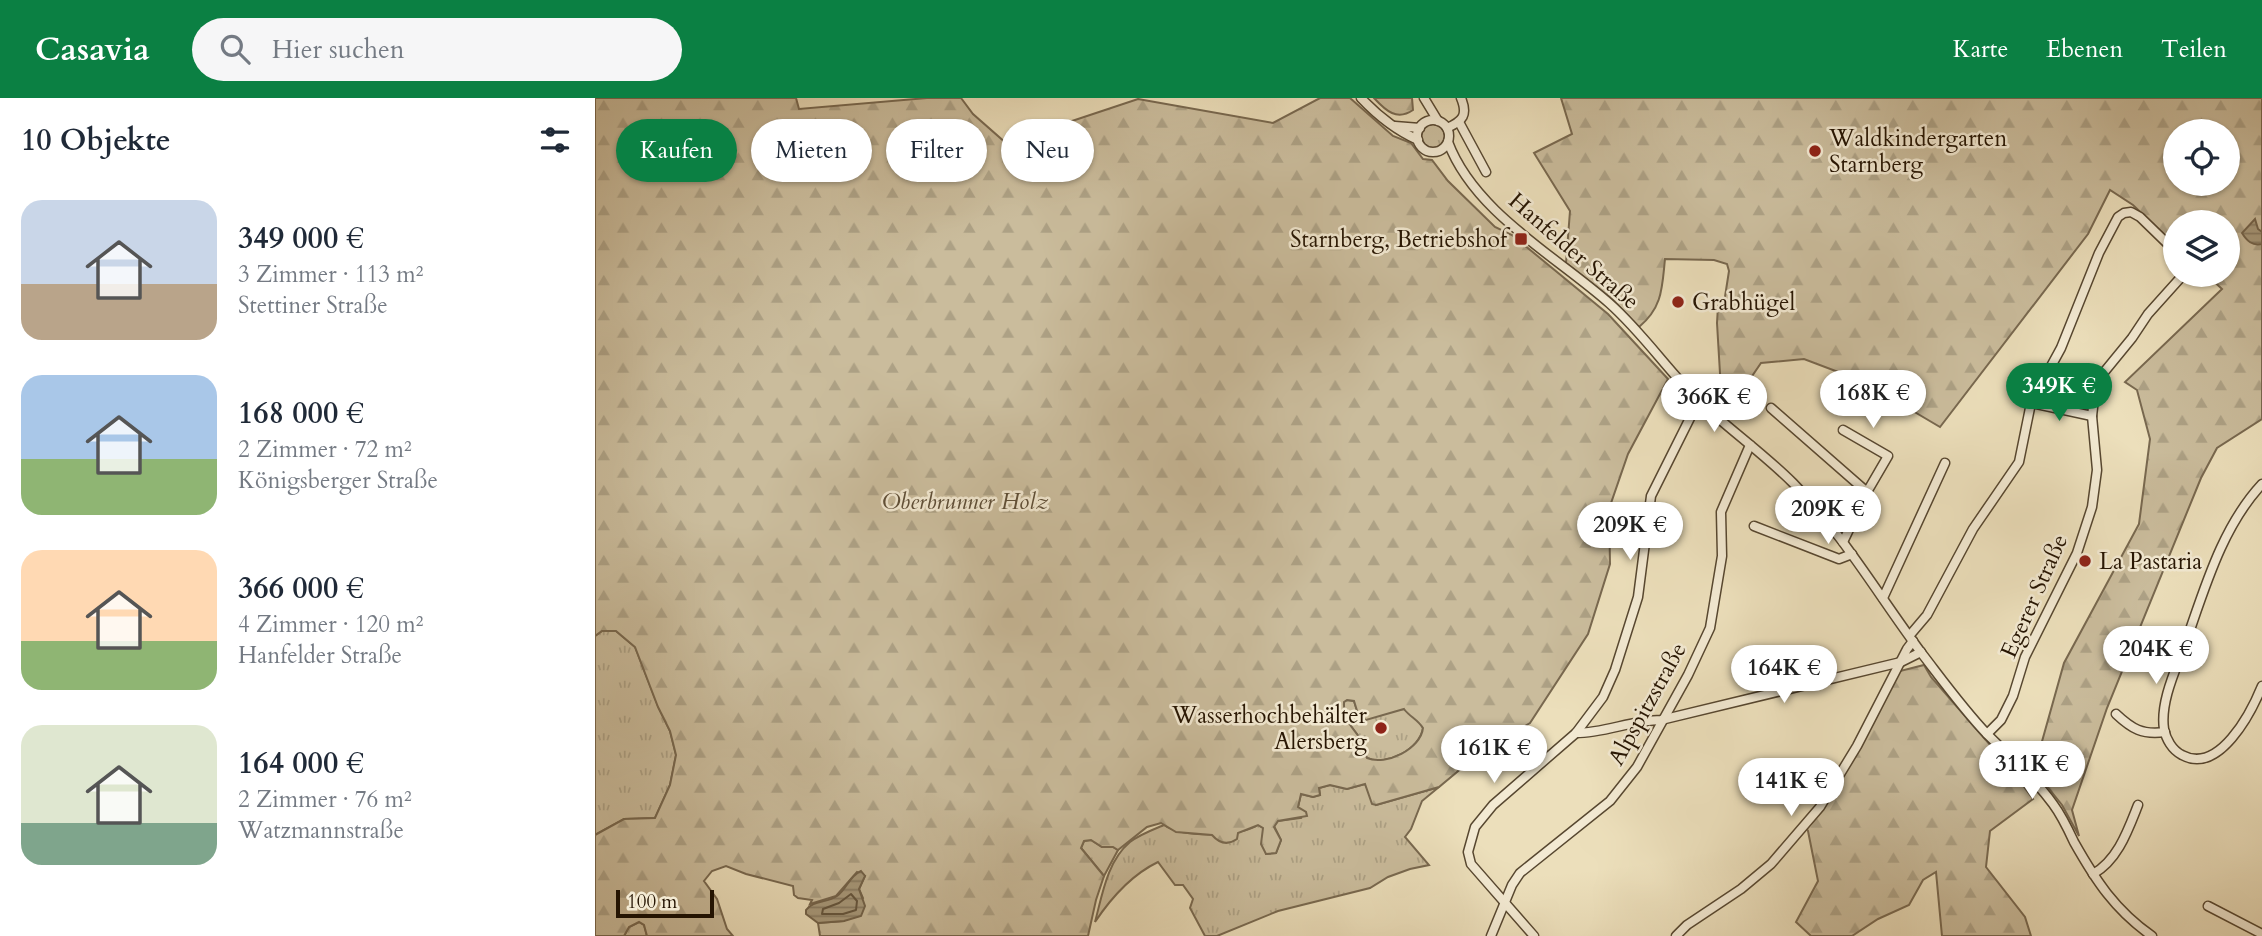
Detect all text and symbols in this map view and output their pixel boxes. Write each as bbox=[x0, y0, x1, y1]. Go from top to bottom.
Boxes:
search box bbox=[192, 18, 682, 81]
text: Casavia bbox=[35, 27, 150, 72]
icon: search bbox=[216, 30, 254, 68]
text: Hier suchen bbox=[272, 32, 405, 67]
text: Karte bbox=[1953, 33, 2008, 66]
text: Ebenen bbox=[2046, 33, 2123, 66]
text: Teilen bbox=[2161, 33, 2227, 66]
chip: Kaufen bbox=[616, 119, 737, 182]
chip: Mieten bbox=[751, 119, 872, 182]
chip: Filter bbox=[886, 119, 987, 182]
chip: Neu bbox=[1001, 119, 1094, 182]
map controls bbox=[2163, 119, 2240, 287]
button: locate bbox=[2163, 119, 2240, 196]
text: 10 Objekte bbox=[21, 120, 171, 161]
icon: filters bbox=[536, 121, 574, 159]
place label: Waldkindergarten Starnberg bbox=[1828, 123, 2007, 180]
marker: Waldkindergarten Starnberg bbox=[1807, 143, 1823, 159]
street label: Hanfelder Straße bbox=[1502, 185, 1646, 317]
button: layers bbox=[2163, 210, 2240, 287]
text: 349 000 € bbox=[238, 218, 364, 259]
place label: Starnberg, Betriebshof bbox=[1290, 224, 1511, 255]
icon: home bbox=[77, 228, 161, 312]
marker: Starnberg, Betriebshof bbox=[1513, 231, 1529, 247]
text: 3 Zimmer · 113 m² bbox=[238, 259, 423, 290]
place label: Grabhügel bbox=[1692, 287, 1795, 318]
text: Stettiner Straße bbox=[238, 290, 388, 321]
marker: Grabhügel bbox=[1670, 294, 1686, 310]
pin: 349K € bbox=[2002, 364, 2116, 423]
pin: 168K € bbox=[1816, 370, 1930, 430]
text: 349K € bbox=[2022, 370, 2096, 401]
pin: 366K € bbox=[1657, 374, 1771, 434]
text: 168K € bbox=[1836, 377, 1910, 408]
text: 366K € bbox=[1677, 381, 1751, 412]
text: 168 000 € bbox=[238, 393, 364, 434]
icon: home bbox=[77, 403, 161, 487]
text: 2 Zimmer · 72 m² bbox=[238, 434, 412, 465]
text: Königsberger Straße bbox=[238, 465, 438, 496]
park label: Oberbrunner Holz bbox=[882, 486, 1048, 517]
pin: 209K € bbox=[1771, 486, 1885, 546]
text: 209K € bbox=[1791, 493, 1865, 524]
pin: 209K € bbox=[1573, 503, 1687, 562]
text: 209K € bbox=[1593, 509, 1667, 540]
street label: Egerer Straße bbox=[1993, 529, 2075, 663]
place label: La Pastaria bbox=[2099, 546, 2202, 577]
marker: La Pastaria bbox=[2077, 553, 2093, 569]
text: 366 000 € bbox=[238, 568, 364, 609]
icon: home bbox=[77, 578, 161, 662]
text: 4 Zimmer · 120 m² bbox=[238, 609, 423, 640]
pin: 204K € bbox=[2099, 626, 2213, 686]
text: 204K € bbox=[2119, 633, 2193, 664]
street label: Alpspitzstraße bbox=[1601, 637, 1693, 771]
text: Hanfelder Straße bbox=[238, 640, 402, 671]
pin: 164K € bbox=[1727, 646, 1841, 705]
text: 164K € bbox=[1747, 652, 1821, 683]
place label: Wasserhochbehälter Alersberg bbox=[1171, 700, 1368, 757]
marker: Wasserhochbehälter Alersberg bbox=[1373, 720, 1389, 736]
pin: 161K € bbox=[1437, 726, 1551, 785]
text: 161K € bbox=[1457, 732, 1531, 763]
pin: 311K € bbox=[1975, 742, 2089, 801]
text: 164 000 € bbox=[238, 743, 364, 784]
text: 311K € bbox=[1995, 748, 2069, 779]
icon: home bbox=[77, 753, 161, 837]
pin: 141K € bbox=[1734, 758, 1848, 818]
text: 141K € bbox=[1754, 765, 1828, 796]
text: 2 Zimmer · 76 m² bbox=[238, 784, 412, 815]
text: Watzmannstraße bbox=[238, 815, 404, 846]
scale bar bbox=[616, 887, 714, 919]
text: 100 m bbox=[627, 889, 677, 915]

